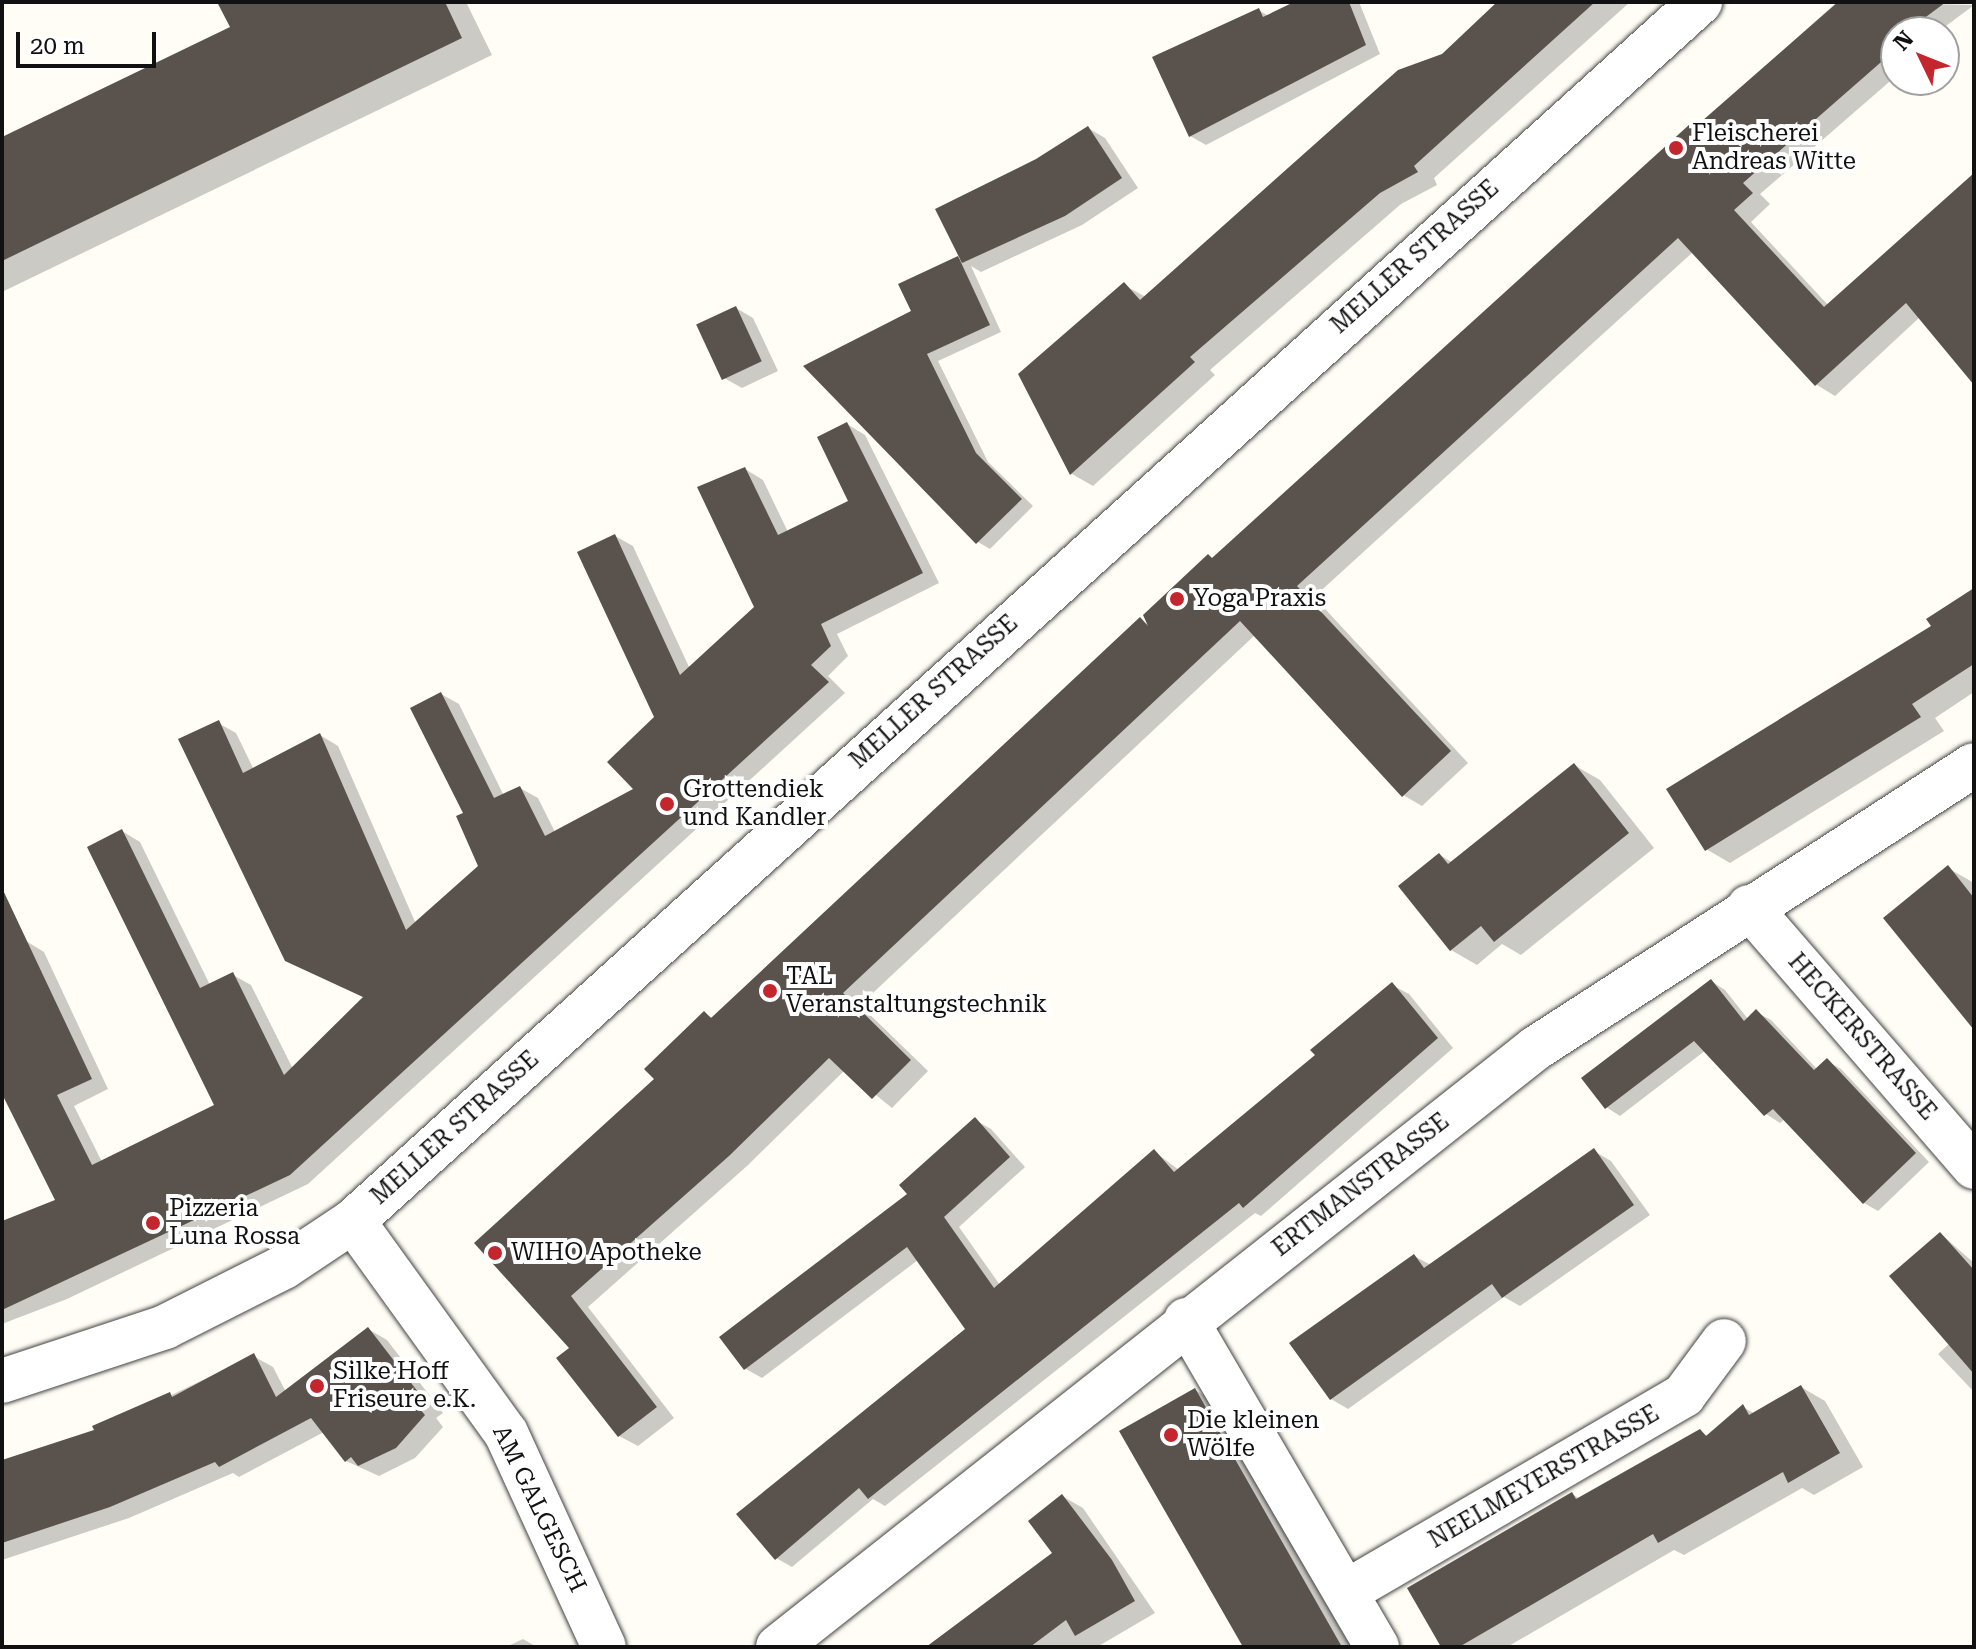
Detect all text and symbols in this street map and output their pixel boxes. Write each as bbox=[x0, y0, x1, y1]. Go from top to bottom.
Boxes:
scale bar bbox=[20, 16, 160, 66]
north arrow bbox=[1880, 16, 1960, 96]
text: N bbox=[1889, 26, 1918, 55]
text: 20 m bbox=[30, 32, 85, 60]
place label: Fleischerei Andreas Witte bbox=[1692, 120, 1856, 176]
marker: Fleischerei Andreas Witte bbox=[1667, 139, 1685, 157]
street label: MELLER STRASSE bbox=[1325, 174, 1505, 340]
place label: Yoga Praxis bbox=[1193, 585, 1326, 613]
marker: Yoga Praxis bbox=[1168, 590, 1186, 608]
street label: MELLER STRASSE bbox=[844, 609, 1024, 775]
place label: Grottendiek und Kandler bbox=[683, 776, 826, 832]
marker: Grottendiek und Kandler bbox=[658, 795, 676, 813]
street label: HECKERSTRASSE bbox=[1782, 948, 1942, 1126]
place label: TAL Veranstaltungstechnik bbox=[786, 963, 1047, 1019]
marker: TAL Veranstaltungstechnik bbox=[761, 982, 779, 1000]
street label: MELLER STRASSE bbox=[365, 1045, 545, 1211]
street label: ERTMANSTRASSE bbox=[1267, 1107, 1455, 1263]
place label: Pizzeria Luna Rossa bbox=[169, 1195, 300, 1251]
marker: Pizzeria Luna Rossa bbox=[144, 1214, 162, 1232]
place label: WIHO Apotheke bbox=[511, 1239, 702, 1267]
marker: WIHO Apotheke bbox=[486, 1244, 504, 1262]
place label: Silke Hoff Friseure e.K. bbox=[333, 1358, 476, 1414]
marker: Silke Hoff Friseure e.K. bbox=[308, 1377, 326, 1395]
street label: NEELMEYERSTRASSE bbox=[1424, 1399, 1664, 1555]
place label: Die kleinen Wölfe bbox=[1187, 1407, 1319, 1463]
street label: AM GALGESCH bbox=[486, 1421, 592, 1597]
marker: Die kleinen Wölfe bbox=[1162, 1426, 1180, 1444]

